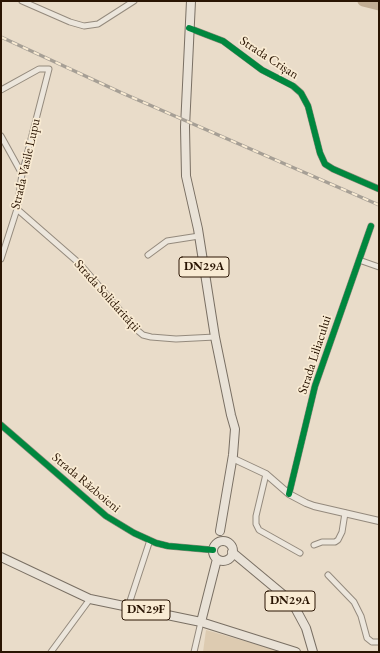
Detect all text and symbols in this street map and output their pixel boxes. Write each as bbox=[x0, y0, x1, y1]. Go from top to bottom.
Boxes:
street label: Strada Crișan bbox=[237, 33, 301, 83]
street label: Strada Vasile Lupu bbox=[8, 117, 44, 211]
street label: Strada Solidarității bbox=[71, 257, 143, 335]
road number: DN29A bbox=[179, 257, 229, 277]
street label: Strada Liliacului bbox=[295, 314, 335, 396]
street label: Strada Războieni bbox=[49, 450, 123, 516]
road number: DN29A bbox=[265, 591, 315, 611]
road number: DN29F bbox=[122, 600, 170, 620]

